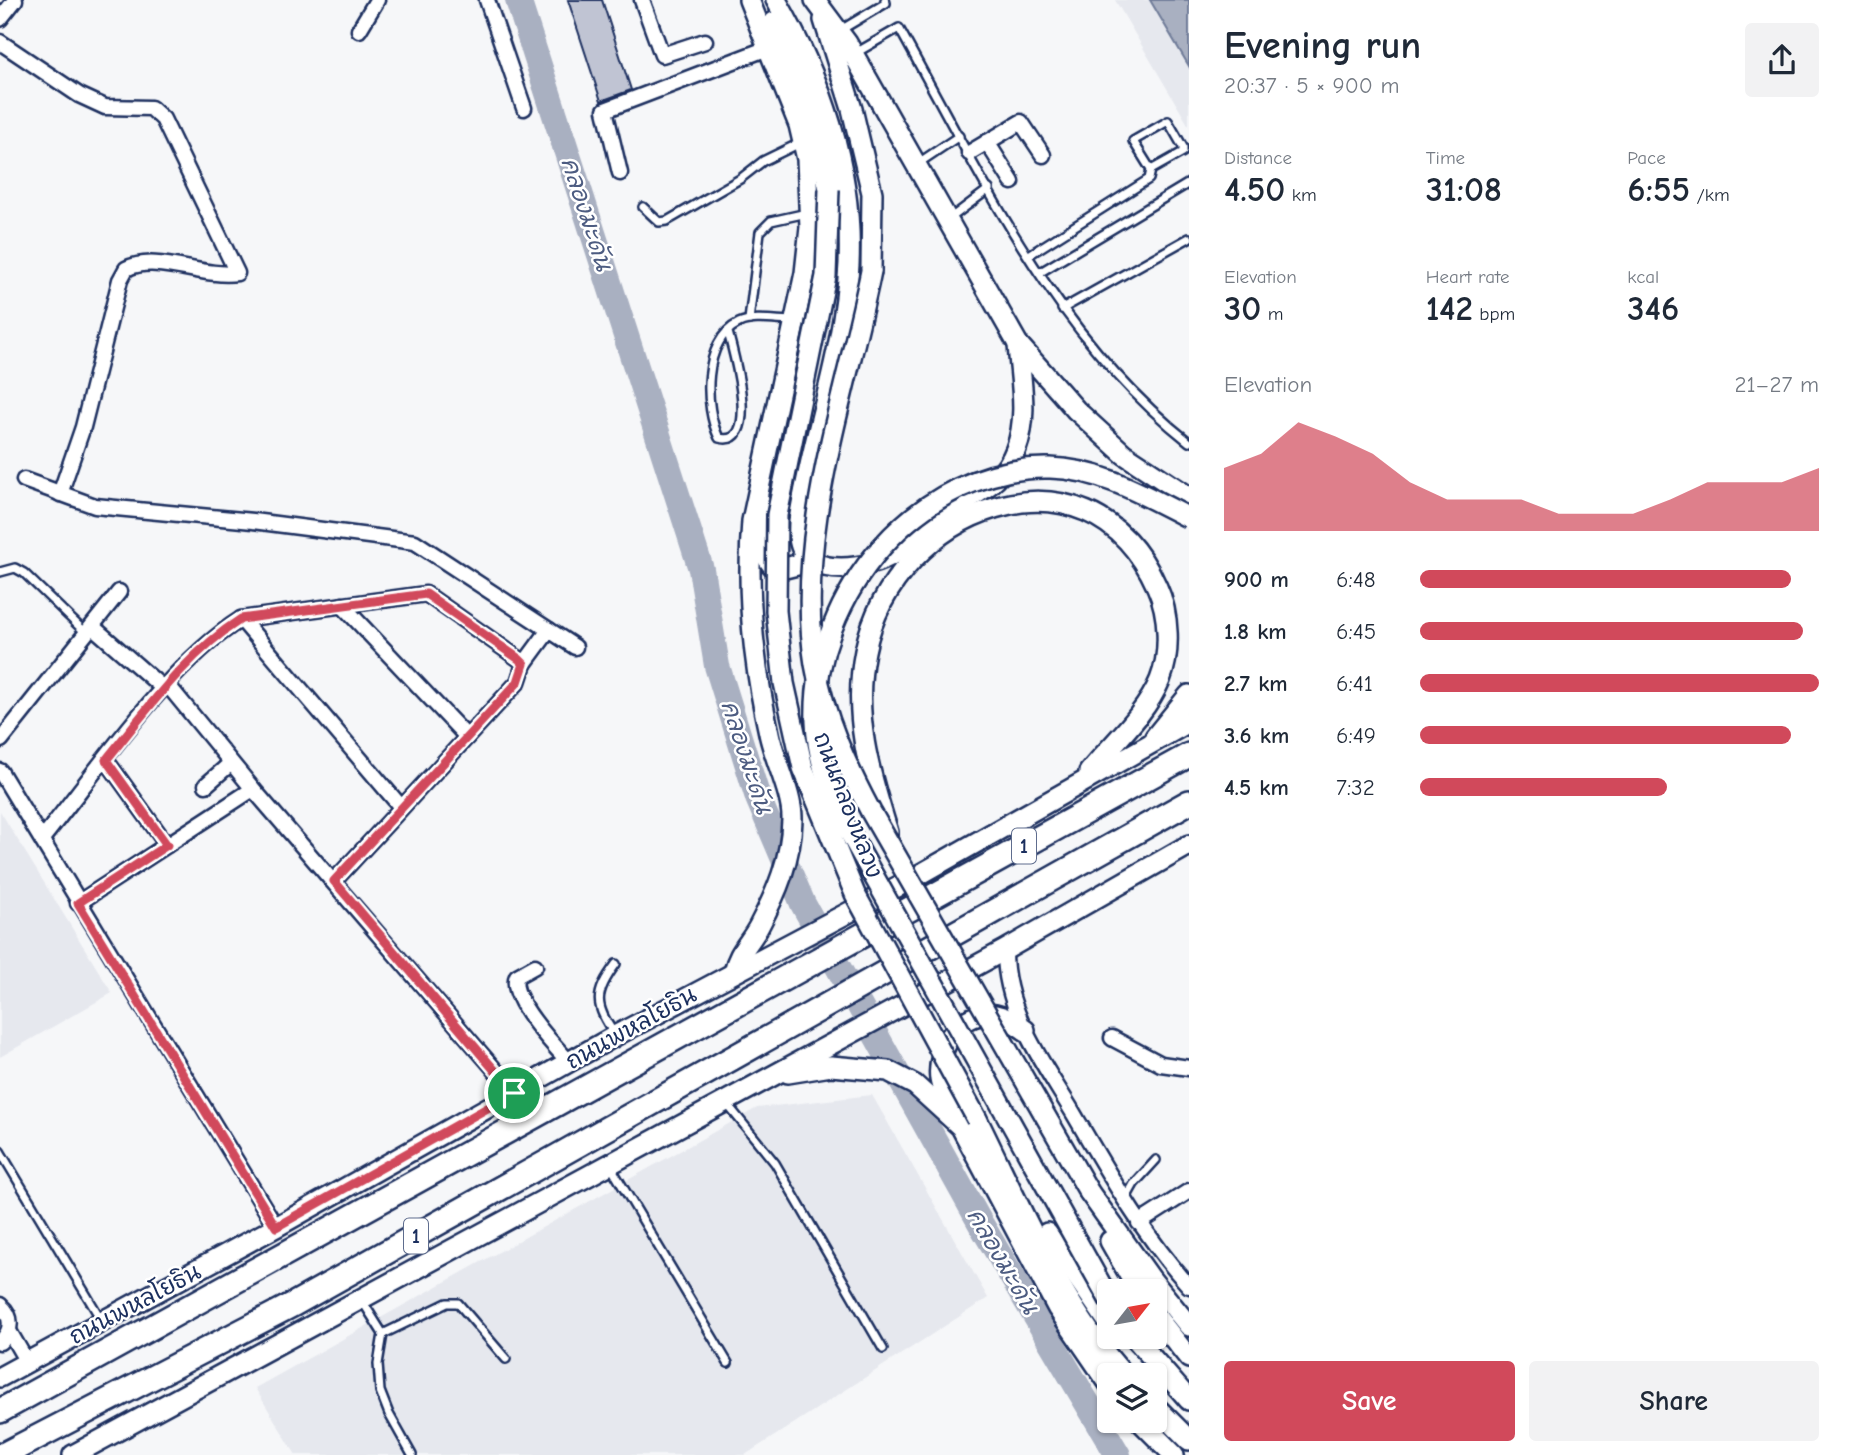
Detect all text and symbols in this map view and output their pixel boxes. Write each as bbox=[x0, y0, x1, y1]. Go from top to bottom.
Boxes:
button: share bbox=[1745, 23, 1819, 97]
text: Evening run bbox=[1224, 24, 1421, 68]
text: 20:37 · 5 × 900 m bbox=[1224, 72, 1400, 99]
text: Distance bbox=[1224, 147, 1292, 169]
text: Time bbox=[1426, 147, 1465, 169]
text: Pace bbox=[1627, 147, 1666, 169]
water label: คลองมะดัน bbox=[556, 154, 619, 275]
text: 4.50 bbox=[1224, 169, 1285, 210]
text: 31:08 bbox=[1426, 169, 1502, 210]
text: 6:55 bbox=[1627, 169, 1690, 210]
text: km bbox=[1285, 184, 1317, 206]
text: /km bbox=[1690, 184, 1730, 206]
text: Elevation bbox=[1224, 266, 1297, 288]
text: Heart rate bbox=[1426, 266, 1509, 288]
text: kcal bbox=[1627, 266, 1659, 288]
text: 30 bbox=[1224, 288, 1261, 329]
text: 142 bbox=[1426, 288, 1473, 329]
text: 346 bbox=[1627, 288, 1679, 329]
text: m bbox=[1261, 303, 1283, 325]
text: bpm bbox=[1473, 303, 1515, 325]
text: Elevation bbox=[1224, 371, 1312, 398]
text: 21–27 m bbox=[1734, 371, 1819, 398]
text: 900 m bbox=[1224, 566, 1289, 593]
text: 6:48 bbox=[1336, 566, 1376, 593]
text: 1.8 km bbox=[1224, 618, 1287, 645]
text: 6:45 bbox=[1336, 618, 1376, 645]
text: 2.7 km bbox=[1224, 670, 1288, 697]
text: 6:41 bbox=[1336, 670, 1373, 697]
water label: คลองมะดัน bbox=[716, 697, 779, 818]
text: 3.6 km bbox=[1224, 722, 1289, 749]
text: 6:49 bbox=[1336, 722, 1376, 749]
street label: ถนนคลองหลวง bbox=[808, 728, 888, 882]
text: 4.5 km bbox=[1224, 774, 1289, 801]
text: 7:32 bbox=[1336, 774, 1375, 801]
road number: 1 bbox=[1012, 828, 1036, 864]
street label: ถนนพหลโยธิน bbox=[560, 978, 701, 1075]
pin bbox=[484, 1063, 544, 1123]
icon: arrive bbox=[495, 1074, 533, 1112]
water label: คลองมะดัน bbox=[962, 1203, 1045, 1320]
road number: 1 bbox=[404, 1218, 428, 1254]
street label: ถนนพหลโยธิน bbox=[63, 1255, 205, 1350]
north arrow bbox=[1097, 1279, 1167, 1349]
map controls bbox=[1097, 1279, 1167, 1433]
button: Save bbox=[1224, 1361, 1515, 1441]
button: Share bbox=[1529, 1361, 1819, 1441]
button: layers bbox=[1097, 1363, 1167, 1433]

